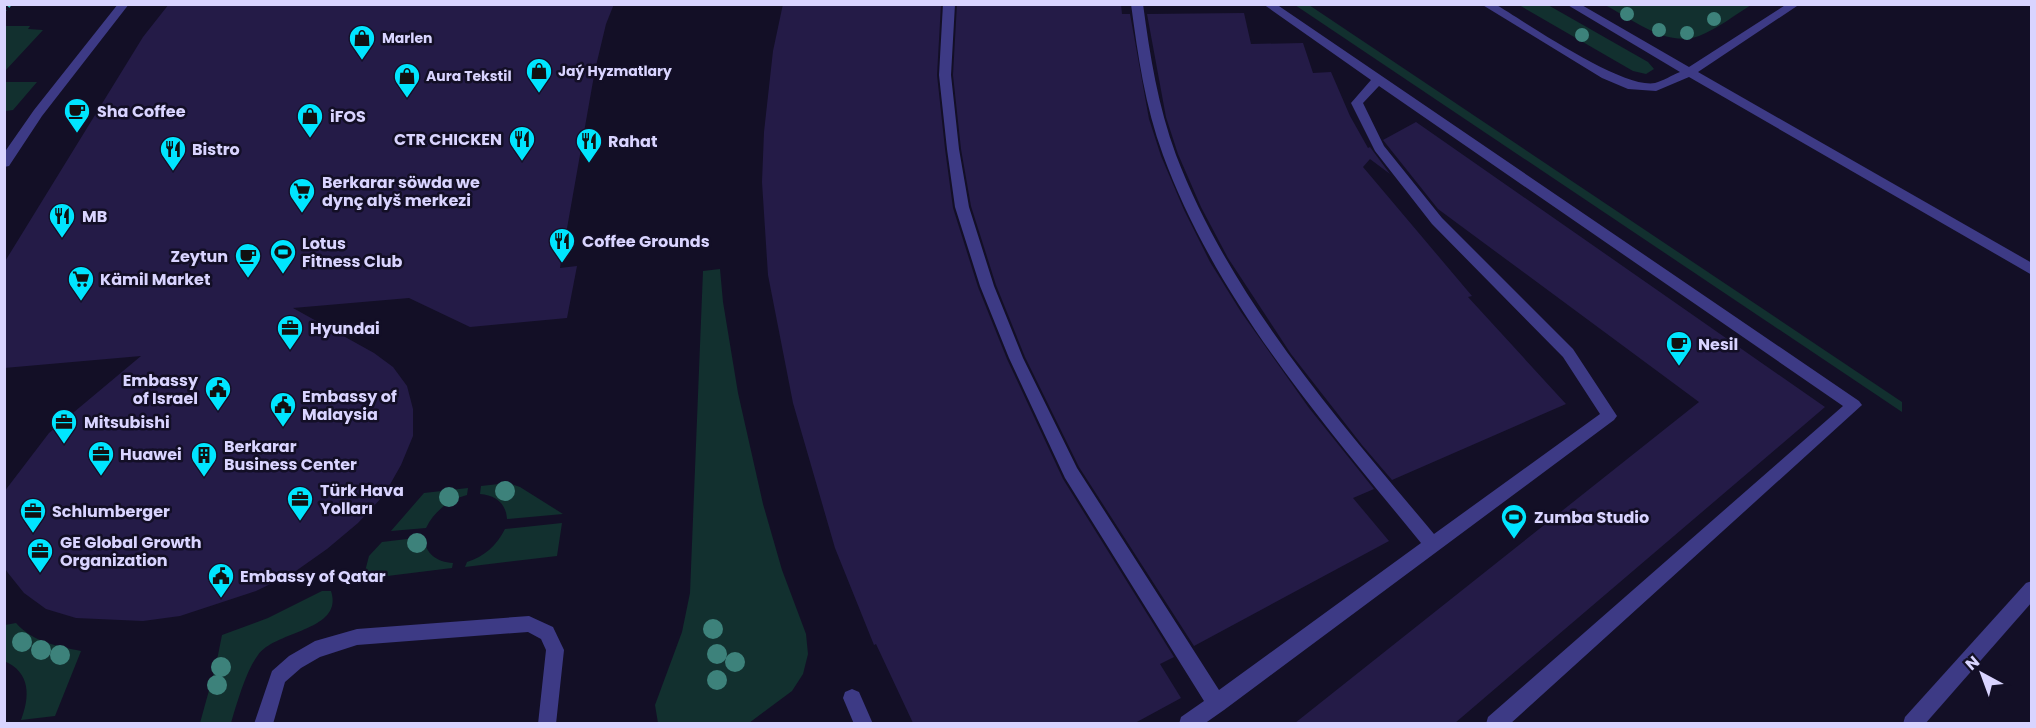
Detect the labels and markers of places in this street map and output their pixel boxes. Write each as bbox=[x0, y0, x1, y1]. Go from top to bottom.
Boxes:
shop icon: Marlen bbox=[347, 23, 377, 61]
place label: Marlen bbox=[382, 28, 433, 48]
shop icon: Jaý Hyzmatlary bbox=[524, 56, 554, 94]
shop icon: Aura Tekstil bbox=[392, 61, 422, 99]
place label: Jaý Hyzmatlary bbox=[558, 61, 672, 81]
place label: Aura Tekstil bbox=[426, 66, 512, 86]
cafe icon: Sha Coffee bbox=[62, 96, 92, 134]
place label: Sha Coffee bbox=[97, 100, 186, 123]
shop icon: iFOS bbox=[295, 101, 325, 139]
place label: iFOS bbox=[330, 105, 366, 128]
restaurant icon: CTR CHICKEN bbox=[507, 124, 537, 162]
restaurant icon: Rahat bbox=[574, 126, 604, 164]
place label: CTR CHICKEN bbox=[394, 128, 502, 151]
place label: Rahat bbox=[608, 130, 657, 153]
restaurant icon: Bistro bbox=[158, 134, 188, 172]
place label: Bistro bbox=[192, 138, 240, 161]
place label: Berkarar söwda we dynç alyš merkezi bbox=[322, 171, 480, 212]
supermarket icon: Berkarar söwda we dynç alyš merkezi bbox=[287, 176, 317, 214]
restaurant icon: MB bbox=[47, 201, 77, 239]
place label: MB bbox=[82, 205, 107, 228]
restaurant icon: Coffee Grounds bbox=[547, 226, 577, 264]
place label: Coffee Grounds bbox=[582, 230, 710, 253]
place label: Lotus Fitness Club bbox=[302, 232, 403, 273]
sports icon: Lotus Fitness Club bbox=[268, 237, 298, 275]
cafe icon: Zeytun bbox=[233, 241, 263, 279]
place label: Zeytun bbox=[170, 245, 228, 268]
supermarket icon: Kämil Market bbox=[66, 264, 96, 302]
place label: Kämil Market bbox=[100, 268, 210, 291]
office icon: Hyundai bbox=[275, 313, 305, 351]
place label: Hyundai bbox=[310, 317, 380, 340]
cafe icon: Nesil bbox=[1664, 329, 1694, 367]
place label: Nesil bbox=[1698, 333, 1738, 356]
place label: Embassy of Israel bbox=[123, 369, 199, 410]
public building icon: Embassy of Israel bbox=[203, 374, 233, 412]
place label: Embassy of Malaysia bbox=[302, 385, 397, 426]
public building icon: Embassy of Malaysia bbox=[268, 390, 298, 428]
office icon: Mitsubishi bbox=[49, 407, 79, 445]
place label: Mitsubishi bbox=[84, 411, 170, 434]
place label: Berkarar Business Center bbox=[224, 435, 357, 476]
office icon: Huawei bbox=[86, 439, 116, 477]
building icon: Berkarar Business Center bbox=[189, 440, 219, 478]
place label: Huawei bbox=[120, 443, 182, 466]
place label: Türk Hava Yolları bbox=[320, 479, 404, 520]
office icon: Türk Hava Yolları bbox=[285, 484, 315, 522]
office icon: Schlumberger bbox=[18, 496, 48, 534]
place label: Schlumberger bbox=[52, 500, 170, 523]
sports icon: Zumba Studio bbox=[1499, 502, 1529, 540]
place label: Zumba Studio bbox=[1534, 506, 1649, 529]
place label: GE Global Growth Organization bbox=[60, 531, 202, 572]
office icon: GE Global Growth Organization bbox=[25, 536, 55, 574]
public building icon: Embassy of Qatar bbox=[206, 561, 236, 599]
place label: Embassy of Qatar bbox=[240, 565, 386, 588]

